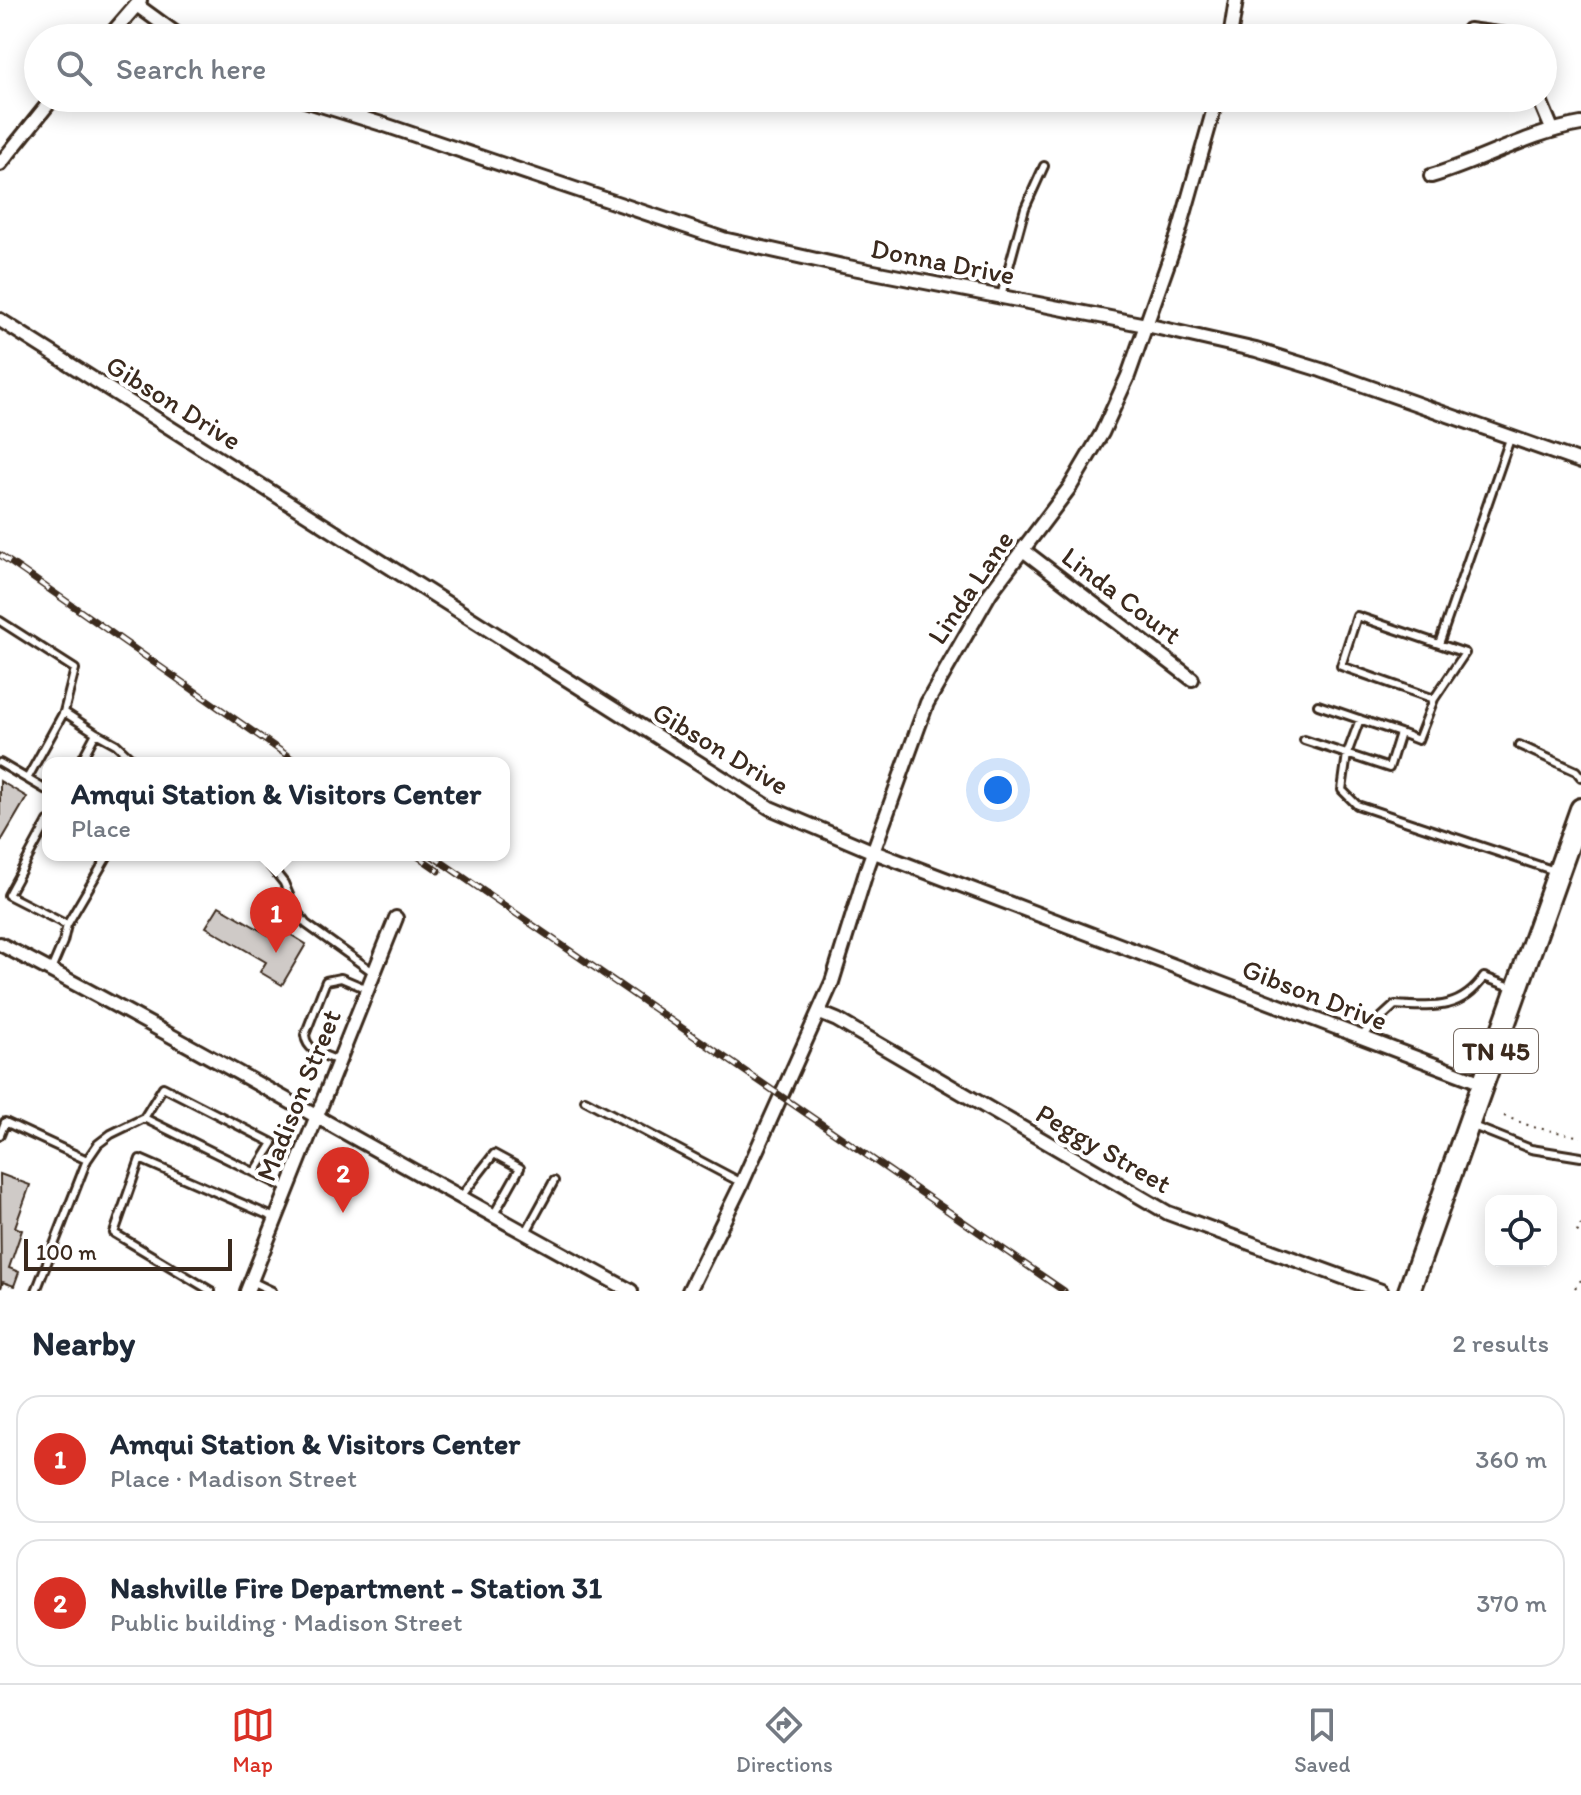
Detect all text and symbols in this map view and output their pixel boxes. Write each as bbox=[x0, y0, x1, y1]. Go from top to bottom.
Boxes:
search box bbox=[24, 24, 1557, 112]
icon: search bbox=[52, 46, 96, 90]
text: Search here bbox=[116, 50, 266, 87]
street label: Donna Drive bbox=[868, 230, 1018, 292]
street label: Gibson Drive bbox=[100, 347, 248, 457]
street label: Linda Lane bbox=[920, 524, 1020, 650]
street label: Linda Court bbox=[1055, 539, 1189, 651]
street label: Gibson Drive bbox=[647, 694, 795, 802]
popup bbox=[42, 757, 510, 861]
your location bbox=[978, 770, 1018, 810]
text: Amqui Station & Visitors Center bbox=[71, 775, 481, 812]
text: Place bbox=[71, 812, 131, 844]
pin: 1 bbox=[250, 887, 302, 953]
street label: Gibson Drive bbox=[1237, 951, 1393, 1037]
street label: Madison Street bbox=[248, 1004, 348, 1186]
road number: TN 45 bbox=[1454, 1029, 1538, 1073]
street label: Peggy Street bbox=[1030, 1096, 1178, 1200]
pin: 2 bbox=[317, 1147, 369, 1213]
map controls bbox=[1485, 1195, 1557, 1267]
button: locate bbox=[1485, 1195, 1557, 1267]
scale bar bbox=[24, 1235, 232, 1271]
text: 100 m bbox=[36, 1239, 97, 1266]
text: Nearby bbox=[32, 1323, 135, 1364]
text: 2 results bbox=[1452, 1327, 1549, 1359]
text: Amqui Station & Visitors Center bbox=[110, 1425, 520, 1462]
text: 1 bbox=[54, 1443, 66, 1475]
text: 360 m bbox=[1475, 1443, 1547, 1475]
text: Place · Madison Street bbox=[110, 1462, 357, 1494]
text: Nashville Fire Department - Station 31 bbox=[110, 1569, 602, 1606]
text: 2 bbox=[53, 1587, 67, 1619]
text: 370 m bbox=[1476, 1587, 1547, 1619]
text: Public building · Madison Street bbox=[110, 1606, 463, 1638]
tab: Map bbox=[231, 1703, 275, 1778]
tab: Directions bbox=[736, 1703, 833, 1778]
tab: Saved bbox=[1294, 1703, 1350, 1778]

